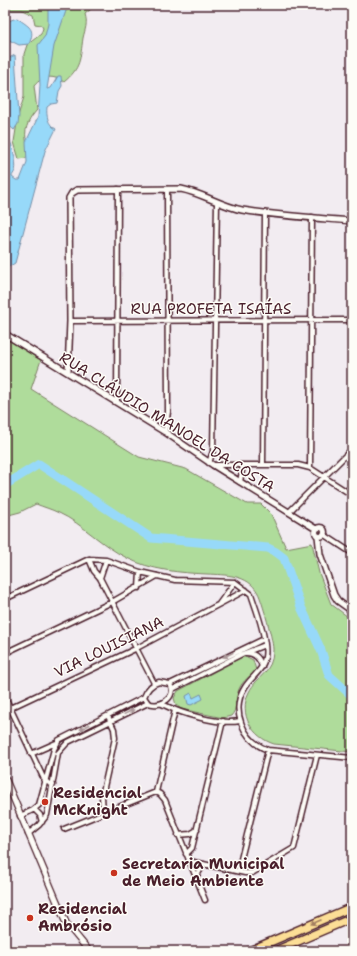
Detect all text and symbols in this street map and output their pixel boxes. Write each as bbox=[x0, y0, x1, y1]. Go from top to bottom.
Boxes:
street label: RUA PROFETA ISAÍAS bbox=[131, 298, 291, 319]
street label: RUA CLÁUDIO MANOEL DA COSTA bbox=[56, 346, 279, 497]
street label: VIA LOUISIANA bbox=[51, 612, 167, 682]
one-way arrow bbox=[222, 652, 234, 658]
one-way arrow bbox=[123, 709, 134, 715]
one-way arrow bbox=[79, 724, 90, 730]
place label: Residencial McKnight bbox=[53, 783, 142, 820]
marker: Residencial McKnight bbox=[40, 797, 50, 807]
place label: Secretaria Municipal de Meio Ambiente bbox=[122, 854, 285, 891]
marker: Secretaria Municipal de Meio Ambiente bbox=[109, 868, 119, 878]
place label: Residencial Ambrósio bbox=[38, 899, 127, 936]
marker: Residencial Ambrósio bbox=[25, 913, 35, 923]
one-way arrow bbox=[311, 919, 322, 925]

